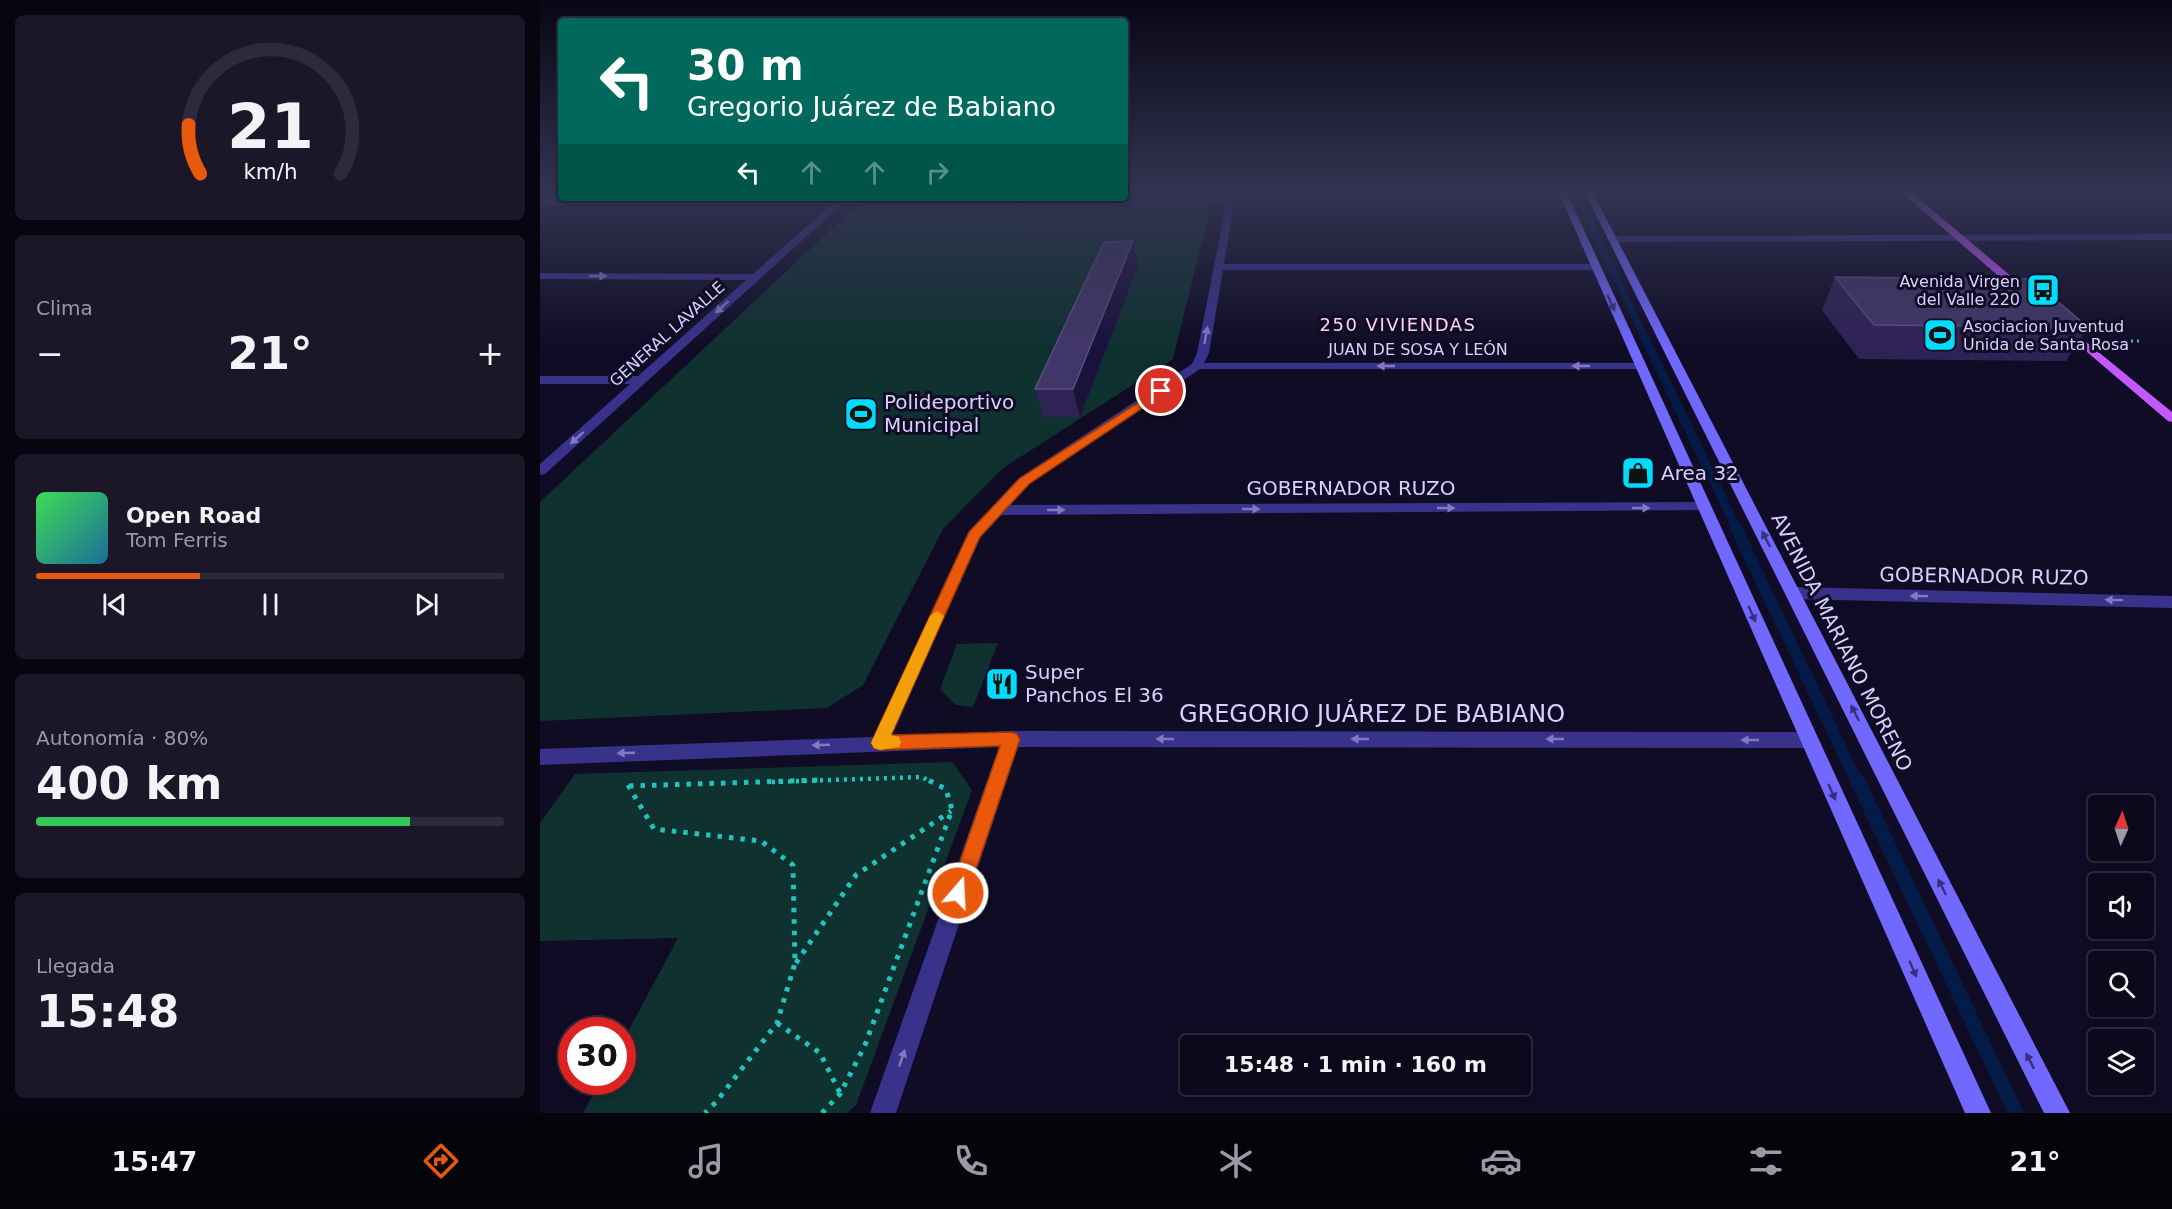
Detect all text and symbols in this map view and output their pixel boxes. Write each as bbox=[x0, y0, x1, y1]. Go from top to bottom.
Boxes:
text: 30 m bbox=[687, 41, 804, 90]
icon: left bbox=[588, 42, 666, 120]
text: 21 bbox=[227, 90, 313, 163]
text: Gregorio Juárez de Babiano bbox=[687, 91, 1056, 122]
icon: left bbox=[732, 156, 765, 189]
icon: ahead bbox=[795, 156, 828, 189]
icon: ahead bbox=[858, 156, 891, 189]
icon: right bbox=[921, 156, 954, 189]
text: km/h bbox=[243, 160, 297, 185]
one-way arrow bbox=[589, 271, 608, 281]
place label: Avenida Virgen del Valle 220 bbox=[1900, 272, 2020, 309]
bus stop icon: Avenida Virgen del Valle 220 bbox=[2025, 272, 2061, 308]
street label: GENERAL LAVALLE bbox=[606, 277, 728, 391]
one-way arrow bbox=[1606, 294, 1615, 311]
text: Clima bbox=[36, 296, 93, 320]
one-way arrow bbox=[715, 300, 730, 313]
district label: 250 VIVIENDAS bbox=[1320, 314, 1476, 335]
sports icon: Asociacion Juventud Unida de Santa Rosa bbox=[1922, 317, 1958, 353]
place label: Asociacion Juventud Unida de Santa Rosa bbox=[1963, 317, 2129, 354]
one-way arrow bbox=[1202, 325, 1211, 344]
text: 21° bbox=[227, 327, 313, 380]
text: − bbox=[36, 334, 64, 373]
text: + bbox=[476, 334, 504, 373]
street label: JUAN DE SOSA Y LEÓN bbox=[1327, 340, 1508, 359]
one-way arrow bbox=[1376, 361, 1395, 371]
one-way arrow bbox=[1571, 361, 1590, 371]
pin bbox=[1135, 365, 1186, 416]
icon: arrive bbox=[1144, 374, 1177, 407]
place label: Polideportivo Municipal bbox=[884, 390, 1014, 437]
sports icon: Polideportivo Municipal bbox=[843, 396, 879, 432]
one-way arrow bbox=[569, 431, 584, 445]
shop icon: Area 32 bbox=[1620, 455, 1656, 491]
place label: Area 32 bbox=[1661, 461, 1739, 485]
street label: GOBERNADOR RUZO bbox=[1246, 476, 1456, 500]
text: Open Road bbox=[126, 503, 261, 528]
one-way arrow bbox=[1437, 503, 1456, 513]
one-way arrow bbox=[1632, 503, 1651, 513]
one-way arrow bbox=[1242, 504, 1261, 514]
one-way arrow bbox=[1047, 505, 1066, 515]
street label: AVENIDA MARIANO MORENO bbox=[1766, 509, 1918, 775]
text: Tom Ferris bbox=[126, 528, 228, 552]
one-way arrow bbox=[1762, 530, 1771, 547]
street label: GOBERNADOR RUZO bbox=[1879, 562, 2089, 590]
icon: previous bbox=[98, 588, 131, 621]
icon: pause bbox=[254, 588, 287, 621]
icon: next bbox=[410, 588, 443, 621]
one-way arrow bbox=[1909, 591, 1928, 600]
one-way arrow bbox=[2104, 596, 2123, 605]
one-way arrow bbox=[1748, 605, 1757, 623]
place label: Super Panchos El 36 bbox=[1025, 660, 1164, 707]
restaurant icon: Super Panchos El 36 bbox=[984, 666, 1020, 702]
street label: GREGORIO JUÁREZ DE BABIANO bbox=[1179, 699, 1565, 728]
one-way arrow bbox=[1850, 704, 1859, 721]
text: Autonomía · 80% bbox=[36, 726, 208, 750]
one-way arrow bbox=[1156, 734, 1175, 744]
one-way arrow bbox=[1351, 734, 1370, 744]
one-way arrow bbox=[1546, 734, 1565, 744]
one-way arrow bbox=[1741, 735, 1760, 745]
one-way arrow bbox=[812, 741, 831, 750]
one-way arrow bbox=[617, 749, 636, 758]
text: 400 km bbox=[36, 757, 222, 810]
one-way arrow bbox=[1828, 783, 1837, 800]
north arrow bbox=[2088, 795, 2154, 861]
map controls bbox=[2088, 795, 2154, 1095]
position arrow bbox=[926, 861, 990, 925]
button: sound bbox=[2088, 873, 2154, 939]
one-way arrow bbox=[1938, 878, 1947, 895]
button: search bbox=[2088, 951, 2154, 1017]
text: Llegada bbox=[36, 954, 115, 978]
one-way arrow bbox=[1908, 961, 1918, 979]
text: 15:48 bbox=[36, 985, 179, 1038]
speed limit sign: 30 bbox=[558, 1017, 636, 1095]
button: layers bbox=[2088, 1029, 2154, 1095]
one-way arrow bbox=[897, 1049, 907, 1067]
text: 15:48 · 1 min · 160 m bbox=[1224, 1052, 1487, 1077]
one-way arrow bbox=[2026, 1052, 2035, 1069]
icon: directions bbox=[420, 1140, 462, 1182]
icon: music bbox=[685, 1140, 727, 1182]
icon: phone bbox=[950, 1140, 992, 1182]
icon: climate bbox=[1215, 1140, 1257, 1182]
icon: car bbox=[1480, 1140, 1522, 1182]
icon: filters bbox=[1745, 1140, 1787, 1182]
text: 15:47 bbox=[111, 1146, 197, 1177]
text: 21° bbox=[2009, 1146, 2060, 1177]

